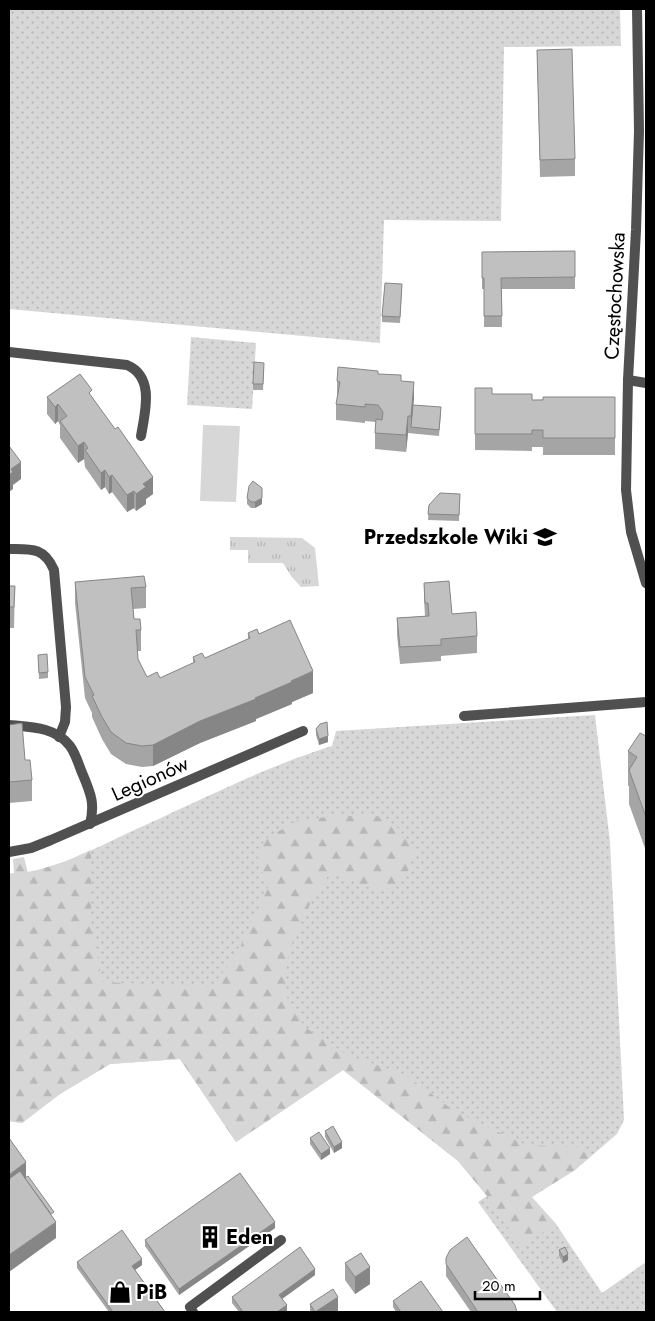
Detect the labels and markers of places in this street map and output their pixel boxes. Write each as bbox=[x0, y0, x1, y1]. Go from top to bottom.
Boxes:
place label: Przedszkole Wiki bbox=[364, 523, 528, 552]
school or university icon: Przedszkole Wiki bbox=[532, 524, 558, 550]
place label: Eden bbox=[226, 1223, 273, 1252]
building icon: Eden bbox=[197, 1224, 223, 1250]
place label: PiB bbox=[136, 1278, 167, 1307]
shop icon: PiB bbox=[107, 1279, 133, 1305]

